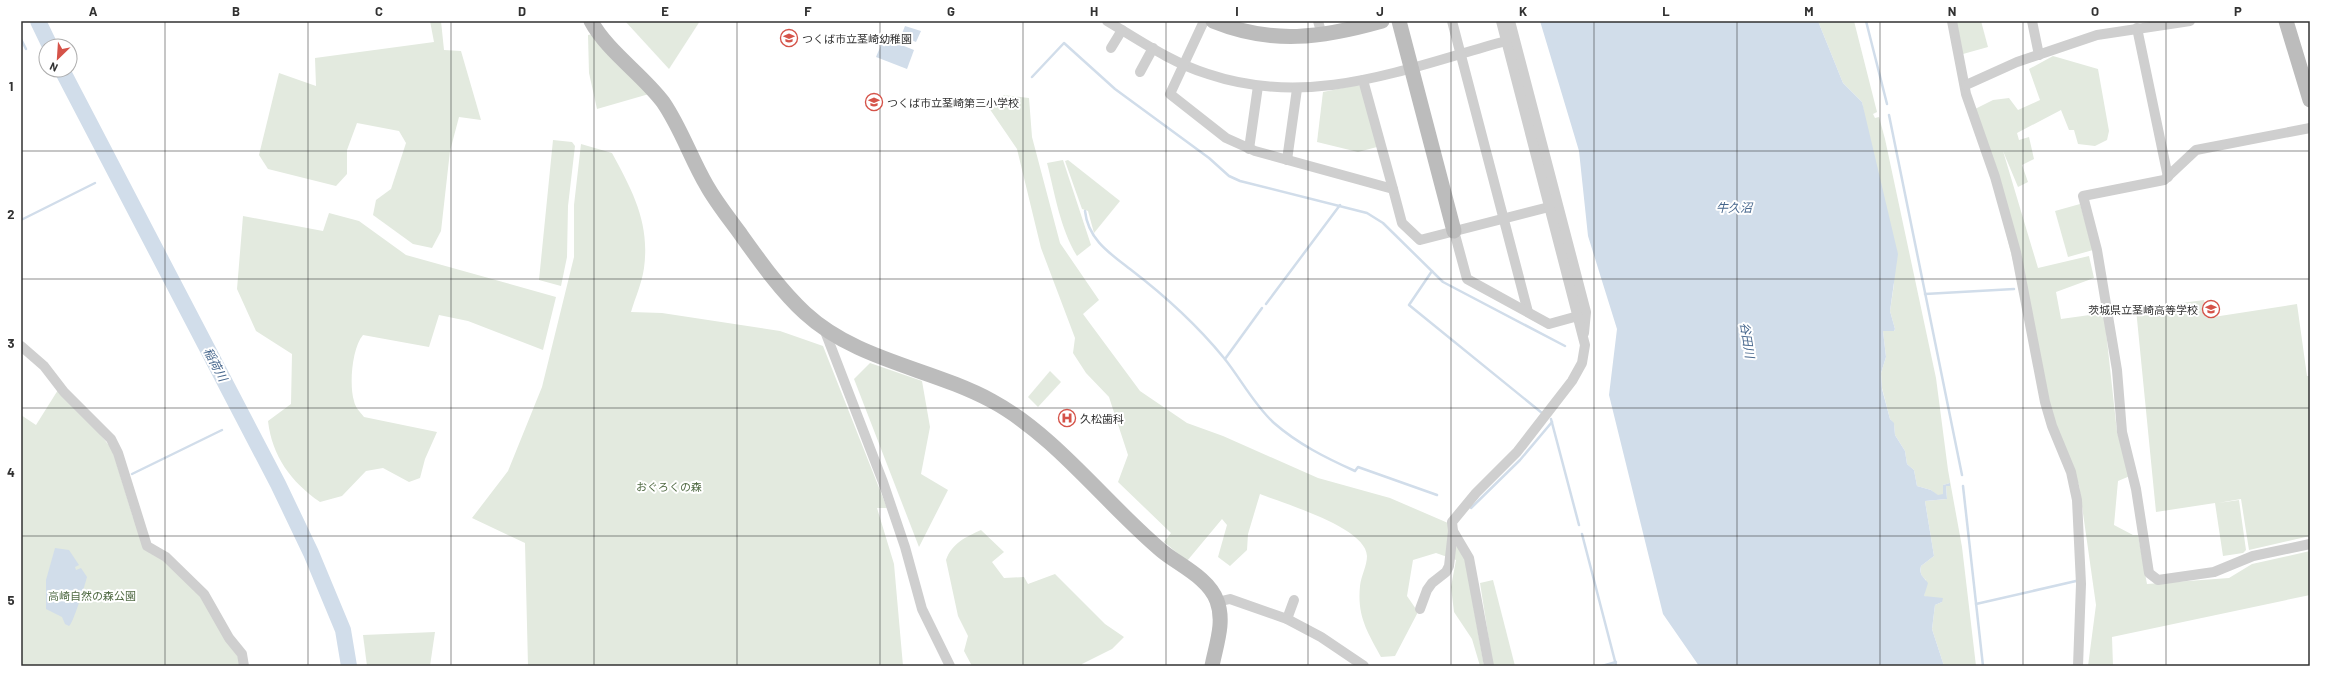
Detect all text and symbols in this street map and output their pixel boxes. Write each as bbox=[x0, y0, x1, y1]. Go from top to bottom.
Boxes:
text: A bbox=[89, 3, 98, 19]
text: B bbox=[232, 3, 240, 19]
text: C bbox=[375, 3, 383, 19]
text: D bbox=[518, 3, 526, 19]
text: E bbox=[661, 3, 669, 19]
text: F bbox=[804, 3, 812, 19]
text: G bbox=[947, 3, 955, 19]
text: H bbox=[1090, 3, 1098, 19]
text: I bbox=[1235, 3, 1239, 19]
text: J bbox=[1376, 3, 1384, 19]
text: K bbox=[1519, 3, 1527, 19]
text: L bbox=[1662, 3, 1670, 19]
text: M bbox=[1804, 3, 1814, 19]
text: N bbox=[1948, 3, 1956, 19]
text: O bbox=[2091, 3, 2099, 19]
text: P bbox=[2234, 3, 2242, 19]
school or university icon: つくば市立茎崎幼稚園 bbox=[779, 28, 799, 48]
place label: つくば市立茎崎幼稚園 bbox=[802, 32, 912, 45]
north arrow bbox=[38, 38, 78, 78]
text: N bbox=[47, 60, 60, 75]
text: 1 bbox=[9, 78, 13, 94]
school or university icon: つくば市立茎崎第三小学校 bbox=[864, 92, 884, 112]
place label: つくば市立茎崎第三小学校 bbox=[887, 96, 1019, 109]
water label: 牛久沼 bbox=[1716, 200, 1754, 214]
text: 2 bbox=[7, 206, 15, 222]
school or university icon: 茨城県立茎崎高等学校 bbox=[2201, 299, 2221, 319]
place label: 茨城県立茎崎高等学校 bbox=[2088, 303, 2198, 316]
water label: 谷田川 bbox=[1738, 321, 1758, 361]
text: 3 bbox=[7, 335, 15, 351]
water label: 稲荷川 bbox=[201, 345, 232, 385]
hospital icon: 久松歯科 bbox=[1057, 408, 1077, 428]
place label: 久松歯科 bbox=[1080, 412, 1124, 425]
text: 4 bbox=[7, 464, 15, 480]
park label: おぐろくの森 bbox=[636, 480, 702, 493]
park label: 高崎自然の森公園 bbox=[48, 589, 136, 602]
text: 5 bbox=[7, 592, 15, 608]

